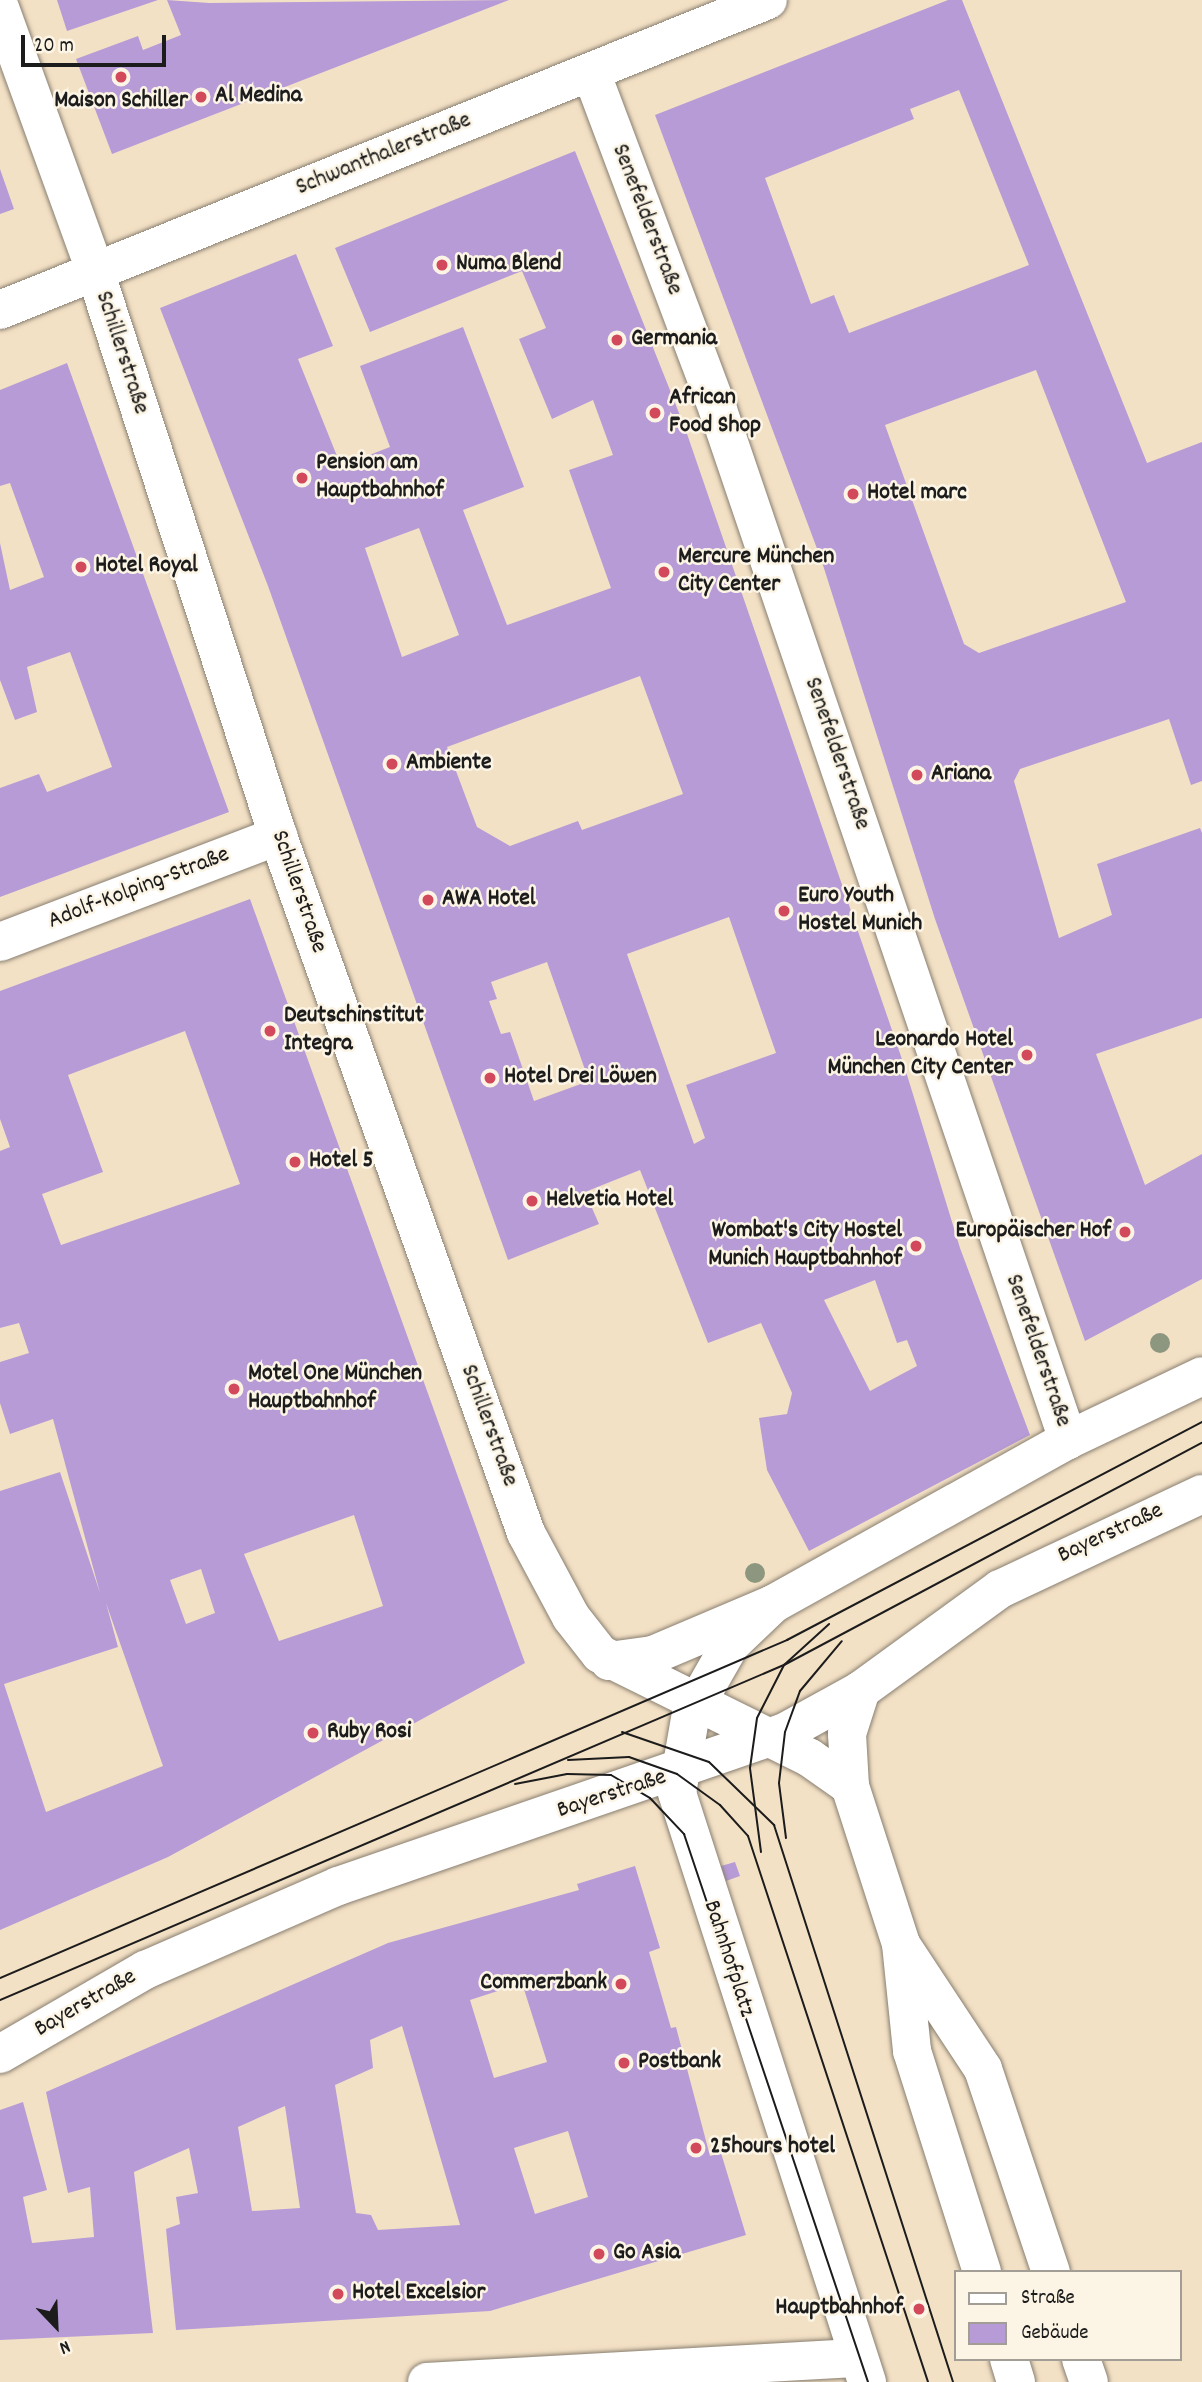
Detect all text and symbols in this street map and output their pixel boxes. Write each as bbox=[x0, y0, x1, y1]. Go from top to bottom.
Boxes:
scale bar bbox=[24, 21, 170, 65]
text: 20 m bbox=[34, 32, 74, 62]
marker: Maison Schiller bbox=[113, 69, 129, 85]
place label: Al Medina bbox=[215, 83, 302, 111]
place label: Maison Schiller bbox=[54, 88, 188, 116]
marker: Al Medina bbox=[193, 89, 209, 105]
street label: Schwanthalerstraße bbox=[292, 107, 476, 203]
street label: Senefelderstraße bbox=[604, 140, 688, 300]
place label: Numa Blend bbox=[456, 251, 561, 279]
marker: Numa Blend bbox=[434, 257, 450, 273]
street label: Schillerstraße bbox=[88, 288, 154, 418]
place label: Germania bbox=[631, 326, 717, 354]
marker: Germania bbox=[609, 332, 625, 348]
place label: African Food Shop bbox=[669, 385, 761, 441]
marker: African Food Shop bbox=[647, 405, 663, 421]
place label: Pension am Hauptbahnhof bbox=[316, 450, 444, 506]
marker: Pension am Hauptbahnhof bbox=[294, 470, 310, 486]
place label: Hotel marc bbox=[867, 480, 967, 508]
marker: Hotel marc bbox=[845, 486, 861, 502]
place label: Mercure München City Center bbox=[678, 544, 834, 600]
place label: Hotel Royal bbox=[95, 553, 198, 581]
marker: Hotel Royal bbox=[73, 559, 89, 575]
marker: Mercure München City Center bbox=[656, 564, 672, 580]
street label: Senefelderstraße bbox=[796, 674, 876, 834]
place label: Ambiente bbox=[406, 750, 491, 778]
marker: Ambiente bbox=[384, 756, 400, 772]
place label: Ariana bbox=[931, 761, 991, 789]
marker: Ariana bbox=[909, 767, 925, 783]
street label: Schillerstraße bbox=[264, 827, 332, 957]
street label: Adolf-Kolping-Straße bbox=[44, 841, 234, 937]
place label: Euro Youth Hostel Munich bbox=[798, 883, 922, 939]
place label: AWA Hotel bbox=[442, 886, 536, 914]
marker: AWA Hotel bbox=[420, 892, 436, 908]
marker: Euro Youth Hostel Munich bbox=[776, 903, 792, 919]
place label: Deutschinstitut Integra bbox=[284, 1003, 424, 1059]
marker: Deutschinstitut Integra bbox=[262, 1023, 278, 1039]
place label: Leonardo Hotel München City Center bbox=[828, 1027, 1013, 1083]
marker: Leonardo Hotel München City Center bbox=[1019, 1047, 1035, 1063]
place label: Hotel Drei Löwen bbox=[504, 1064, 657, 1092]
marker: Hotel Drei Löwen bbox=[482, 1070, 498, 1086]
place label: Hotel 5 bbox=[309, 1148, 374, 1176]
marker: Hotel 5 bbox=[287, 1154, 303, 1170]
place label: Helvetia Hotel bbox=[546, 1187, 673, 1215]
marker: Helvetia Hotel bbox=[524, 1193, 540, 1209]
place label: Wombat's City Hostel Munich Hauptbahnhof bbox=[708, 1218, 902, 1274]
place label: Europäischer Hof bbox=[956, 1218, 1111, 1246]
marker: Europäischer Hof bbox=[1117, 1224, 1133, 1240]
marker: Wombat's City Hostel Munich Hauptbahnhof bbox=[908, 1238, 924, 1254]
street label: Senefelderstraße bbox=[997, 1271, 1077, 1431]
place label: Motel One München Hauptbahnhof bbox=[248, 1361, 422, 1417]
street label: Schillerstraße bbox=[453, 1361, 523, 1491]
marker: Motel One München Hauptbahnhof bbox=[226, 1381, 242, 1397]
street label: Bayerstraße bbox=[1054, 1497, 1168, 1571]
place label: Ruby Rosi bbox=[327, 1719, 412, 1747]
marker: Ruby Rosi bbox=[305, 1725, 321, 1741]
street label: Bayerstraße bbox=[554, 1764, 670, 1826]
street label: Bahnhofplatz bbox=[696, 1897, 760, 2021]
street label: Bayerstraße bbox=[30, 1963, 142, 2045]
place label: Commerzbank bbox=[480, 1970, 607, 1998]
marker: Commerzbank bbox=[613, 1976, 629, 1992]
place label: Postbank bbox=[638, 2049, 721, 2077]
marker: Postbank bbox=[616, 2055, 632, 2071]
place label: 25hours hotel bbox=[710, 2134, 835, 2162]
marker: 25hours hotel bbox=[688, 2140, 704, 2156]
place label: Go Asia bbox=[613, 2240, 680, 2268]
marker: Go Asia bbox=[591, 2246, 607, 2262]
legend bbox=[954, 2270, 1181, 2361]
place label: Hotel Excelsior bbox=[352, 2280, 485, 2308]
text: Straße bbox=[1021, 2284, 1075, 2314]
marker: Hotel Excelsior bbox=[330, 2286, 346, 2302]
north arrow bbox=[21, 2291, 91, 2361]
place label: Hauptbahnhof bbox=[775, 2295, 903, 2323]
marker: Hauptbahnhof bbox=[909, 2299, 929, 2319]
text: Gebäude bbox=[1021, 2319, 1089, 2349]
text: N bbox=[55, 2332, 74, 2360]

